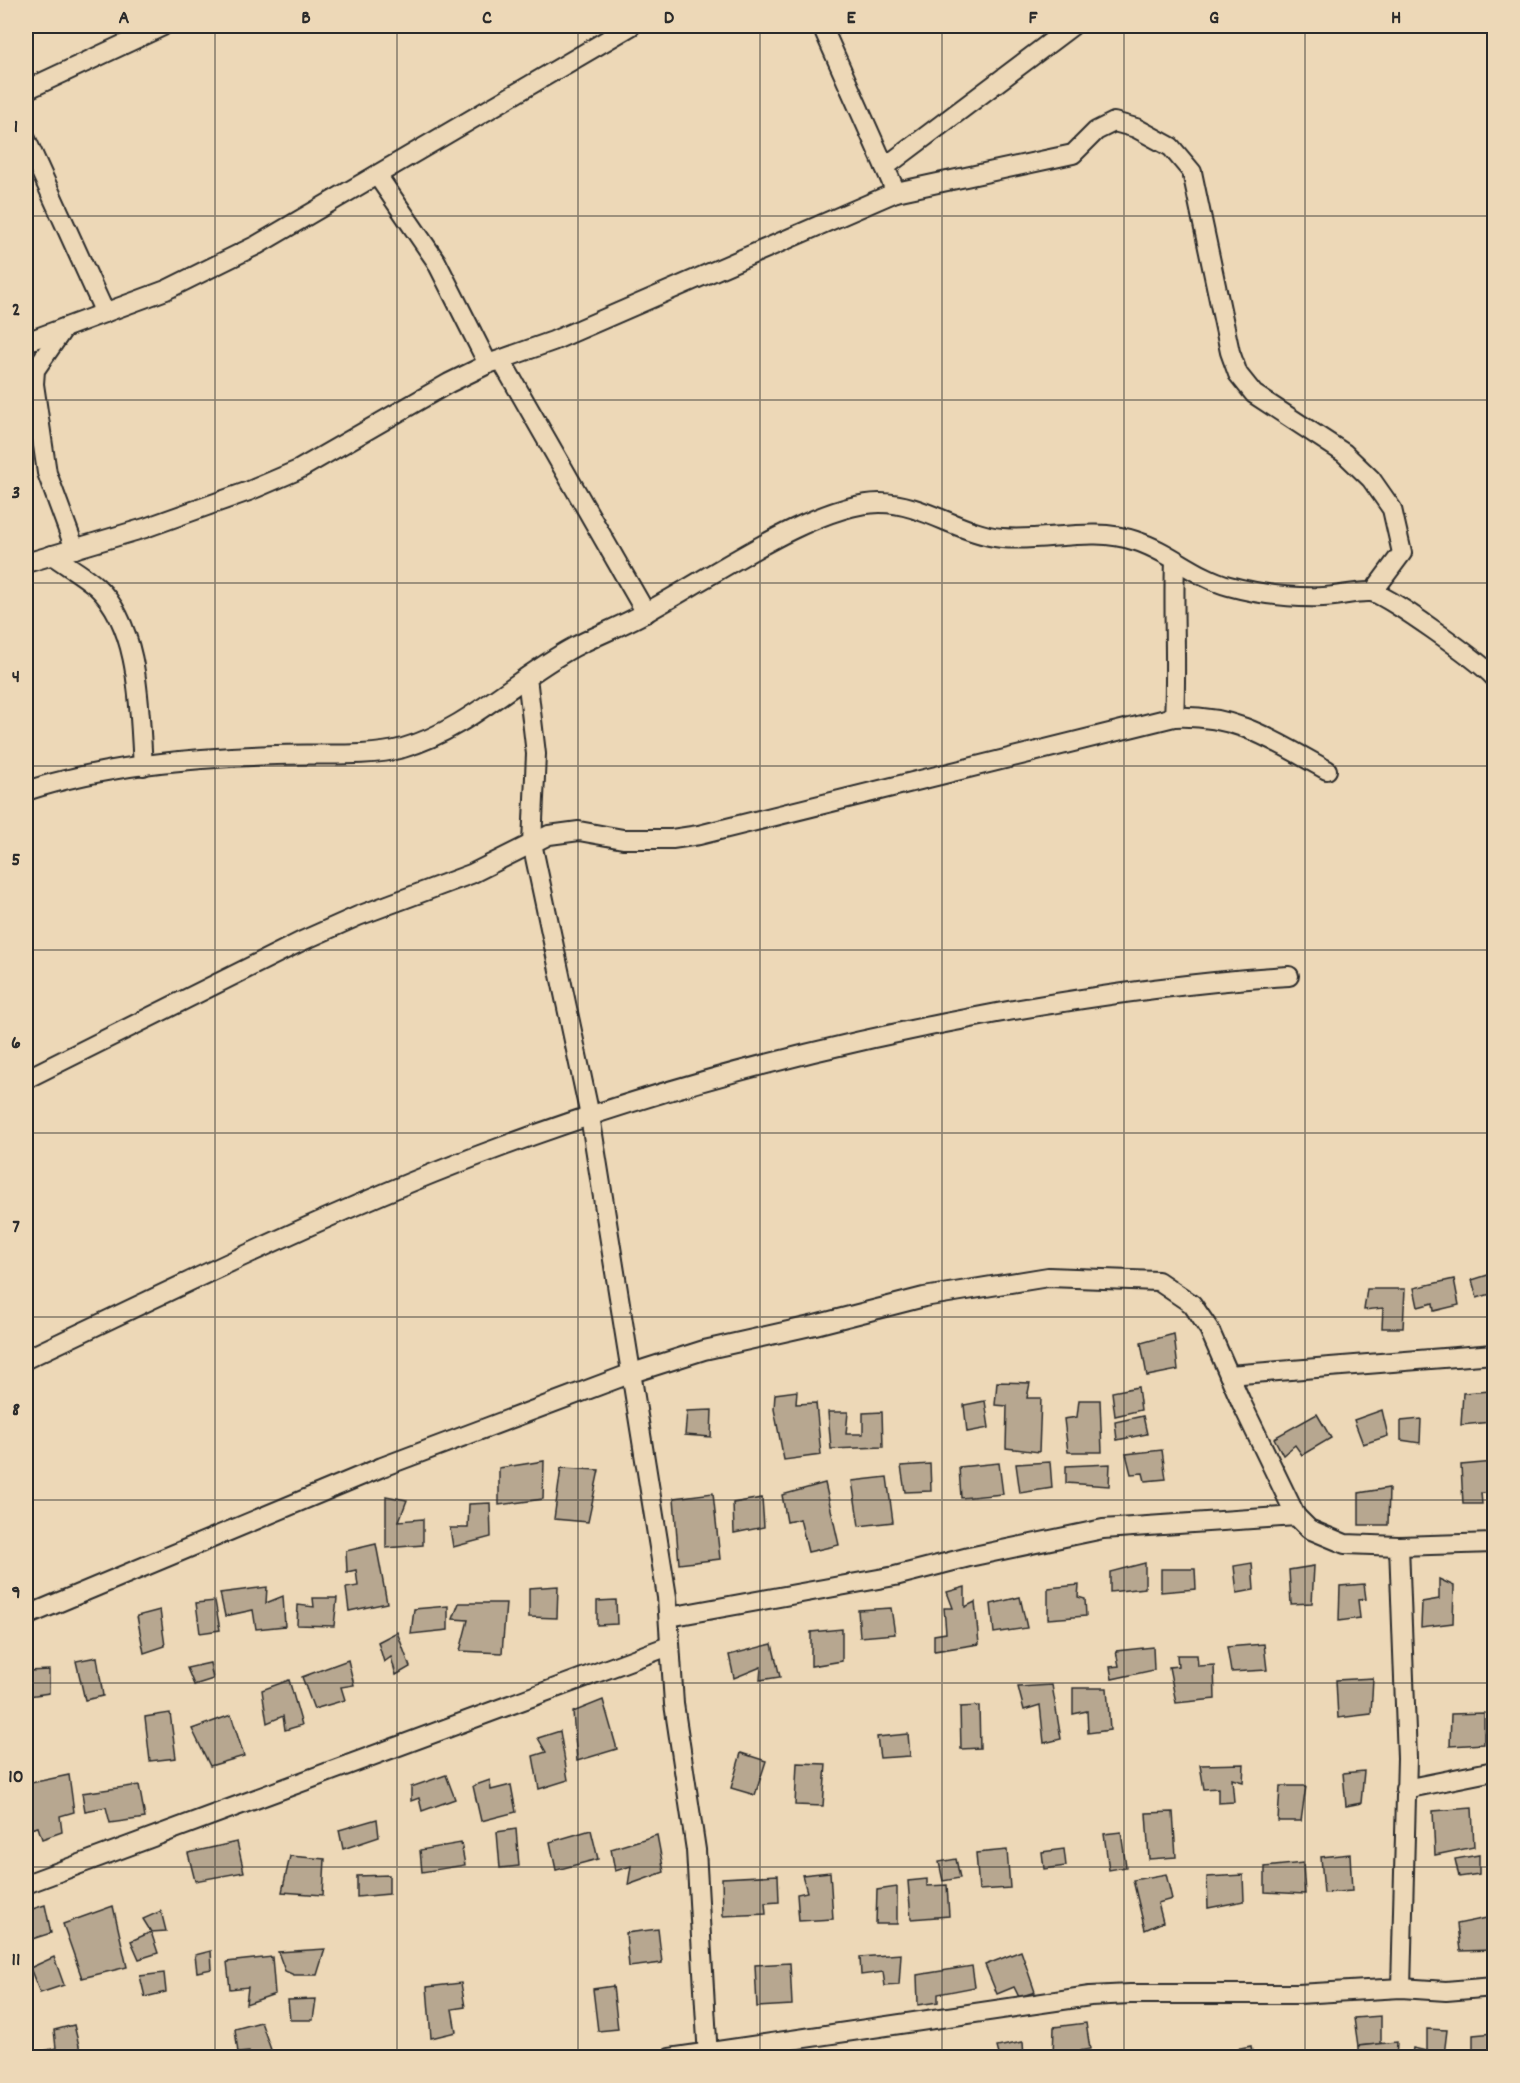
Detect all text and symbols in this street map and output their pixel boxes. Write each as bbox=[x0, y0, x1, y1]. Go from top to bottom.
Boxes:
text: A bbox=[119, 5, 130, 33]
text: B bbox=[301, 5, 311, 33]
text: C bbox=[482, 5, 492, 33]
text: D bbox=[664, 5, 675, 33]
text: E bbox=[846, 5, 856, 33]
text: F bbox=[1029, 5, 1039, 33]
text: G bbox=[1209, 5, 1219, 33]
text: H bbox=[1391, 5, 1401, 33]
text: 1 bbox=[14, 114, 18, 142]
text: 2 bbox=[12, 297, 20, 325]
text: 3 bbox=[12, 480, 20, 508]
text: 4 bbox=[12, 664, 20, 692]
text: 5 bbox=[11, 847, 21, 875]
text: 6 bbox=[11, 1030, 21, 1058]
text: 7 bbox=[12, 1214, 20, 1242]
text: 8 bbox=[12, 1397, 20, 1425]
text: 9 bbox=[11, 1580, 21, 1608]
text: 10 bbox=[8, 1764, 24, 1792]
text: 11 bbox=[12, 1947, 20, 1975]

